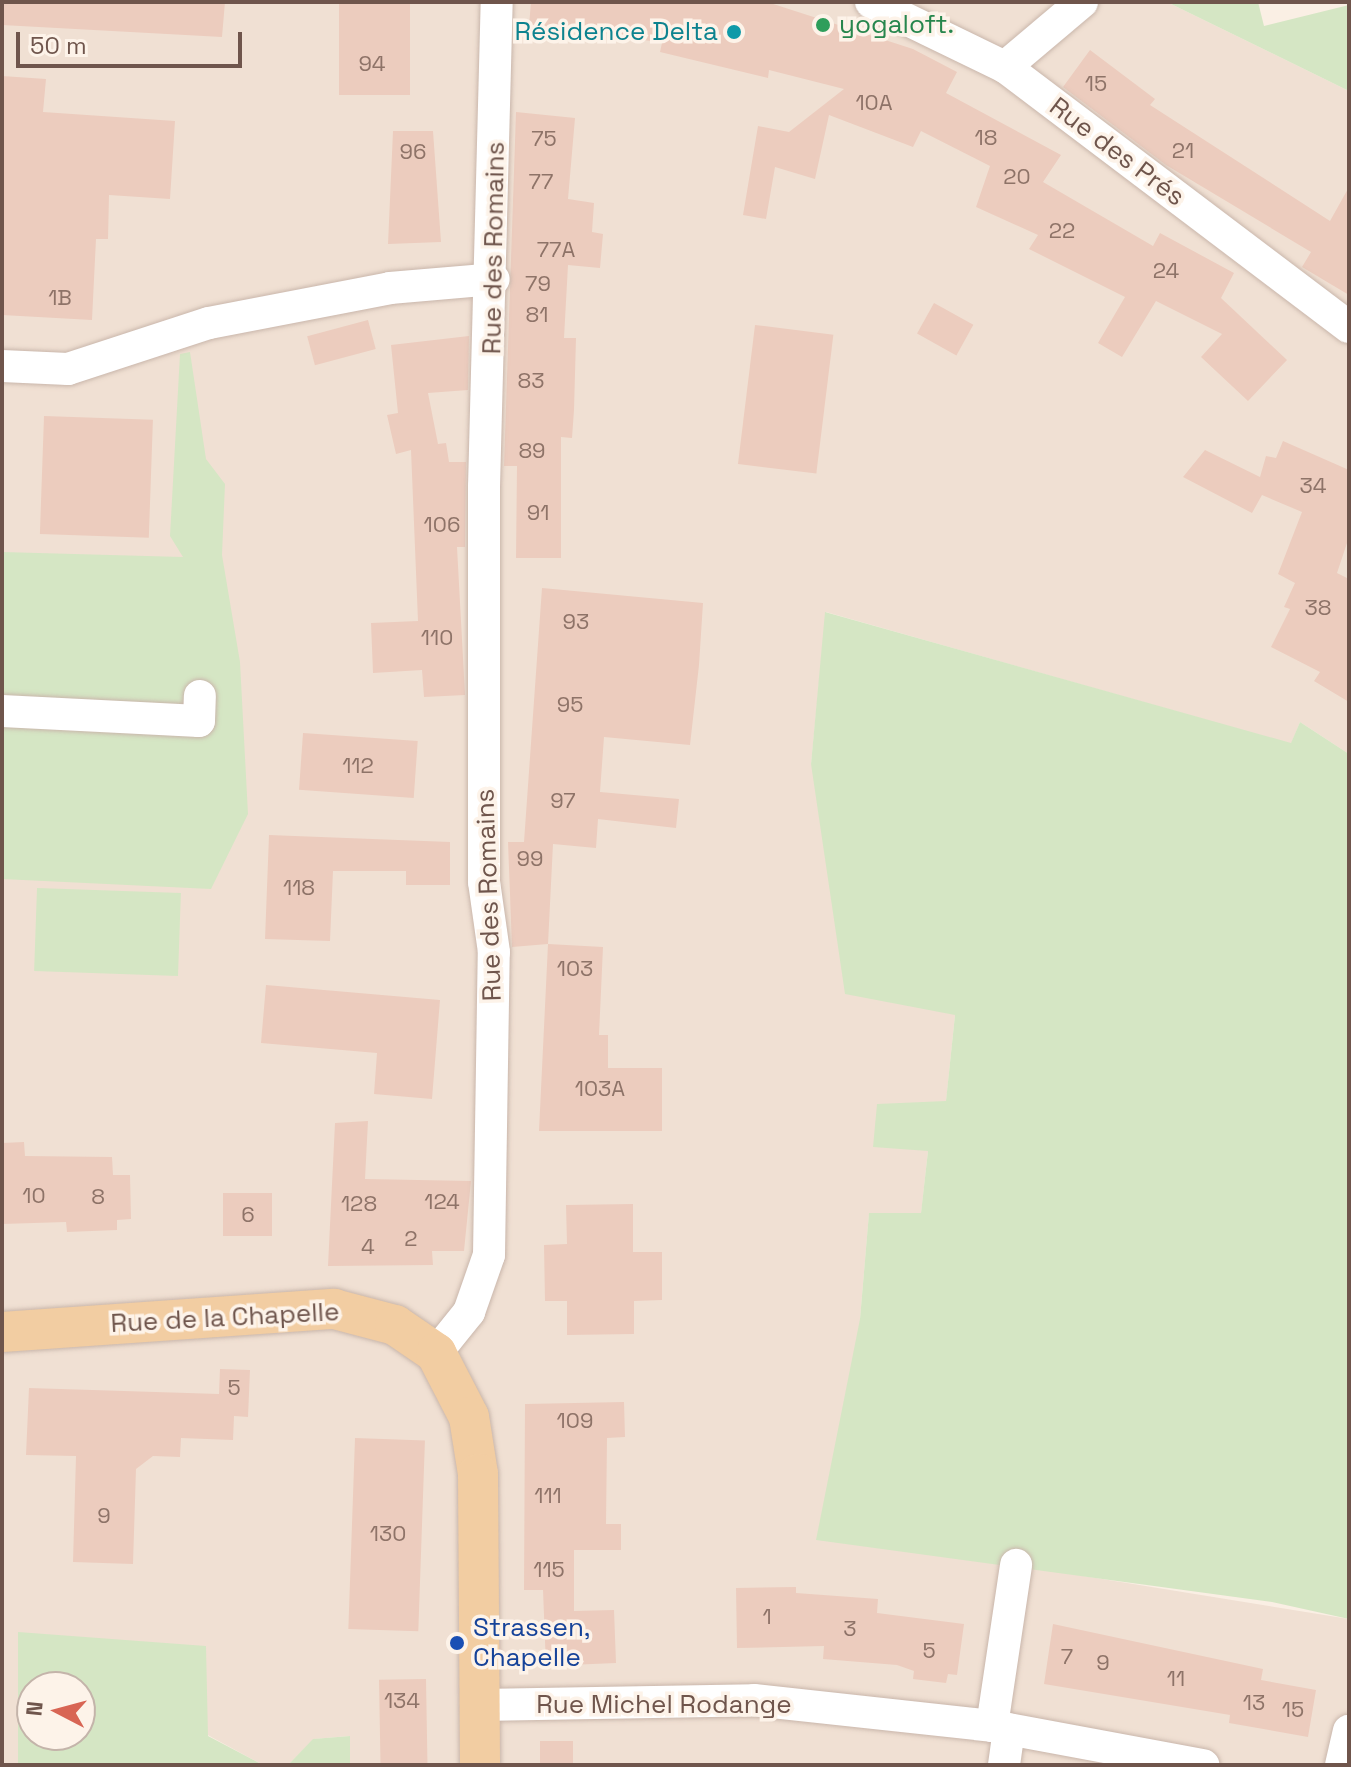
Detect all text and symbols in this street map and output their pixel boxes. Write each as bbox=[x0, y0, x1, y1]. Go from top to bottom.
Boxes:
place label: yogaloft. bbox=[839, 9, 954, 41]
scale bar bbox=[20, 16, 246, 66]
place label: Résidence Delta bbox=[515, 16, 718, 48]
marker: yogaloft. bbox=[814, 16, 832, 34]
marker: Résidence Delta bbox=[725, 23, 743, 41]
text: 50 m bbox=[30, 30, 87, 61]
house number: 94 bbox=[358, 51, 386, 77]
house number: 15 bbox=[1085, 71, 1107, 97]
house number: 10A bbox=[855, 90, 893, 116]
street label: Rue des Prés bbox=[1043, 91, 1191, 213]
house number: 18 bbox=[975, 125, 997, 151]
house number: 75 bbox=[531, 126, 557, 152]
house number: 21 bbox=[1172, 138, 1194, 164]
house number: 96 bbox=[400, 139, 426, 165]
street label: Rue des Romains bbox=[477, 141, 511, 355]
house number: 20 bbox=[1003, 164, 1031, 190]
house number: 77 bbox=[529, 169, 553, 195]
house number: 22 bbox=[1049, 218, 1075, 244]
house number: 77A bbox=[537, 237, 575, 263]
house number: 24 bbox=[1153, 258, 1179, 284]
house number: 79 bbox=[525, 271, 551, 297]
house number: 1B bbox=[48, 285, 72, 311]
house number: 81 bbox=[526, 302, 548, 328]
house number: 83 bbox=[518, 368, 544, 394]
house number: 89 bbox=[518, 438, 546, 464]
house number: 34 bbox=[1299, 473, 1327, 499]
house number: 91 bbox=[527, 500, 549, 526]
house number: 106 bbox=[424, 512, 460, 538]
house number: 38 bbox=[1305, 595, 1331, 621]
house number: 93 bbox=[563, 609, 589, 635]
house number: 110 bbox=[421, 625, 453, 651]
house number: 95 bbox=[557, 692, 583, 718]
house number: 112 bbox=[342, 753, 374, 779]
street label: Rue des Romains bbox=[470, 788, 508, 1002]
house number: 97 bbox=[550, 788, 576, 814]
house number: 99 bbox=[517, 846, 543, 872]
house number: 118 bbox=[283, 875, 315, 901]
house number: 103 bbox=[557, 956, 593, 982]
house number: 103A bbox=[575, 1076, 625, 1102]
house number: 10 bbox=[22, 1183, 46, 1209]
house number: 8 bbox=[91, 1184, 105, 1210]
house number: 124 bbox=[424, 1189, 460, 1215]
house number: 128 bbox=[341, 1191, 377, 1217]
house number: 6 bbox=[241, 1202, 255, 1228]
house number: 2 bbox=[404, 1226, 418, 1252]
house number: 4 bbox=[361, 1234, 375, 1260]
street label: Rue de la Chapelle bbox=[110, 1296, 340, 1340]
house number: 5 bbox=[227, 1375, 241, 1401]
house number: 109 bbox=[557, 1408, 593, 1434]
house number: 111 bbox=[534, 1483, 562, 1509]
house number: 9 bbox=[97, 1503, 111, 1529]
house number: 130 bbox=[370, 1521, 406, 1547]
house number: 115 bbox=[533, 1557, 565, 1583]
house number: 1 bbox=[762, 1604, 772, 1630]
place label: Strassen, Chapelle bbox=[473, 1612, 590, 1674]
house number: 3 bbox=[843, 1616, 857, 1642]
marker: Strassen, Chapelle bbox=[448, 1634, 466, 1652]
house number: 5 bbox=[922, 1638, 936, 1664]
house number: 7 bbox=[1061, 1644, 1073, 1670]
house number: 9 bbox=[1096, 1650, 1110, 1676]
house number: 11 bbox=[1167, 1666, 1185, 1692]
north arrow bbox=[16, 1671, 96, 1751]
house number: 134 bbox=[384, 1688, 420, 1714]
street label: Rue Michel Rodange bbox=[536, 1689, 792, 1721]
house number: 13 bbox=[1243, 1690, 1265, 1716]
house number: 15 bbox=[1282, 1697, 1304, 1723]
text: N bbox=[19, 1700, 49, 1717]

